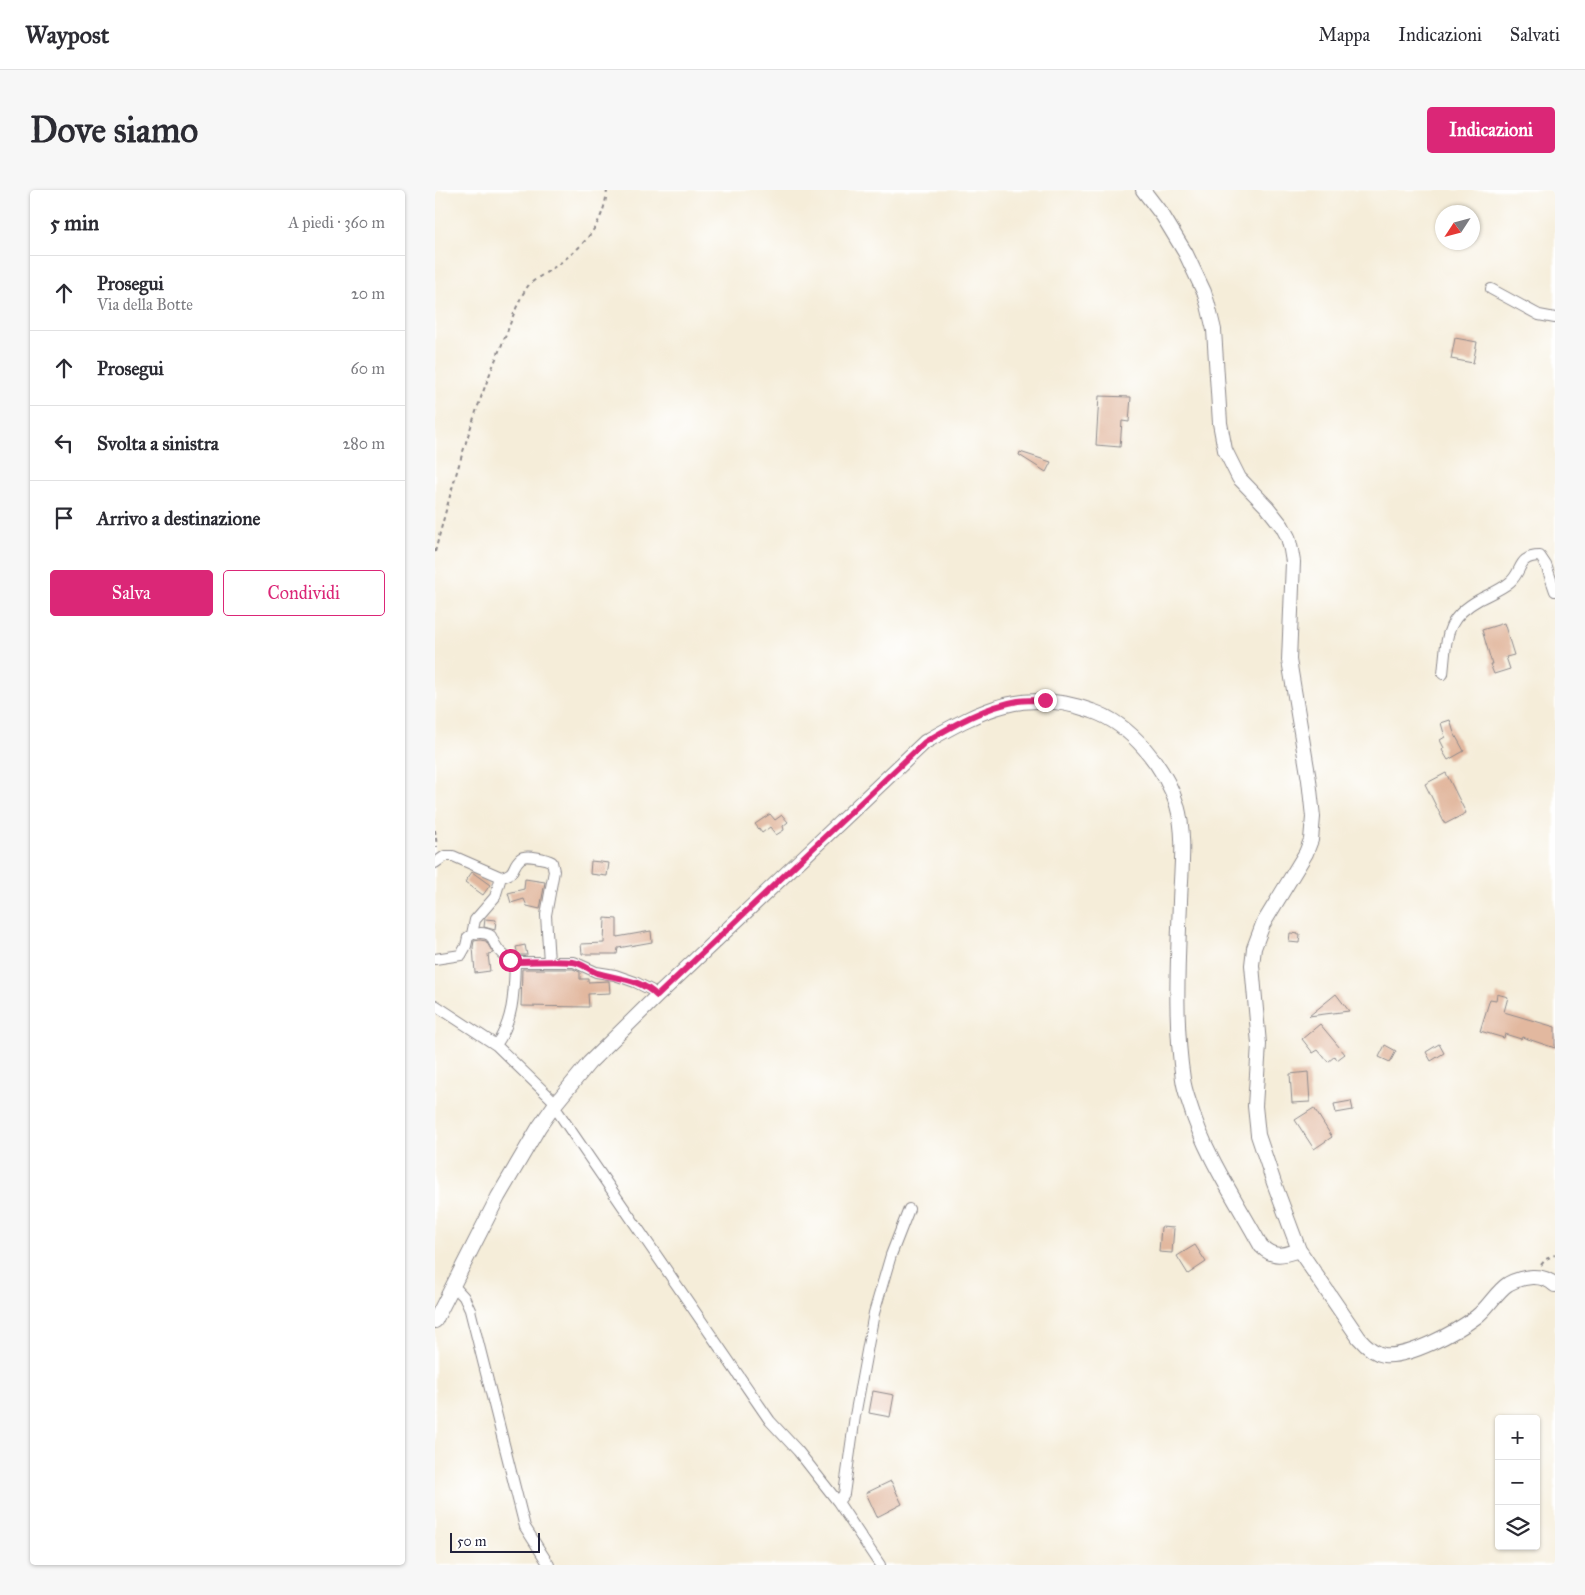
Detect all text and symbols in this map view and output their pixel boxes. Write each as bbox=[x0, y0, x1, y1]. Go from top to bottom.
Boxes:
text: Waypost bbox=[25, 20, 109, 50]
text: Mappa bbox=[1318, 24, 1370, 46]
text: Indicazioni bbox=[1398, 24, 1482, 46]
text: Salvati bbox=[1510, 24, 1560, 46]
button: Indicazioni bbox=[1427, 107, 1555, 153]
text: Dove siamo bbox=[30, 109, 198, 152]
north arrow bbox=[1435, 205, 1480, 250]
text: 5 min bbox=[50, 210, 99, 236]
text: A piedi · 360 m bbox=[288, 213, 385, 232]
text: Prosegui bbox=[97, 272, 164, 295]
icon: ahead bbox=[50, 279, 78, 307]
text: 20 m bbox=[351, 284, 385, 303]
text: Via della Botte bbox=[97, 295, 193, 314]
icon: ahead bbox=[50, 354, 78, 382]
text: Prosegui bbox=[97, 357, 164, 380]
text: 60 m bbox=[351, 359, 385, 378]
icon: left bbox=[50, 429, 78, 457]
text: Svolta a sinistra bbox=[97, 432, 219, 455]
text: 280 m bbox=[342, 434, 385, 453]
icon: arrive bbox=[50, 504, 78, 532]
text: Arrivo a destinazione bbox=[97, 507, 260, 530]
button: Salva bbox=[50, 570, 213, 616]
button: Condividi bbox=[223, 570, 385, 616]
route end bbox=[1034, 689, 1057, 712]
route start bbox=[499, 949, 522, 972]
map controls bbox=[1495, 1415, 1540, 1550]
button: + bbox=[1495, 1415, 1540, 1460]
button: − bbox=[1495, 1460, 1540, 1505]
button: layers bbox=[1495, 1505, 1540, 1550]
scale bar bbox=[450, 1530, 540, 1553]
text: 50 m bbox=[457, 1533, 486, 1550]

